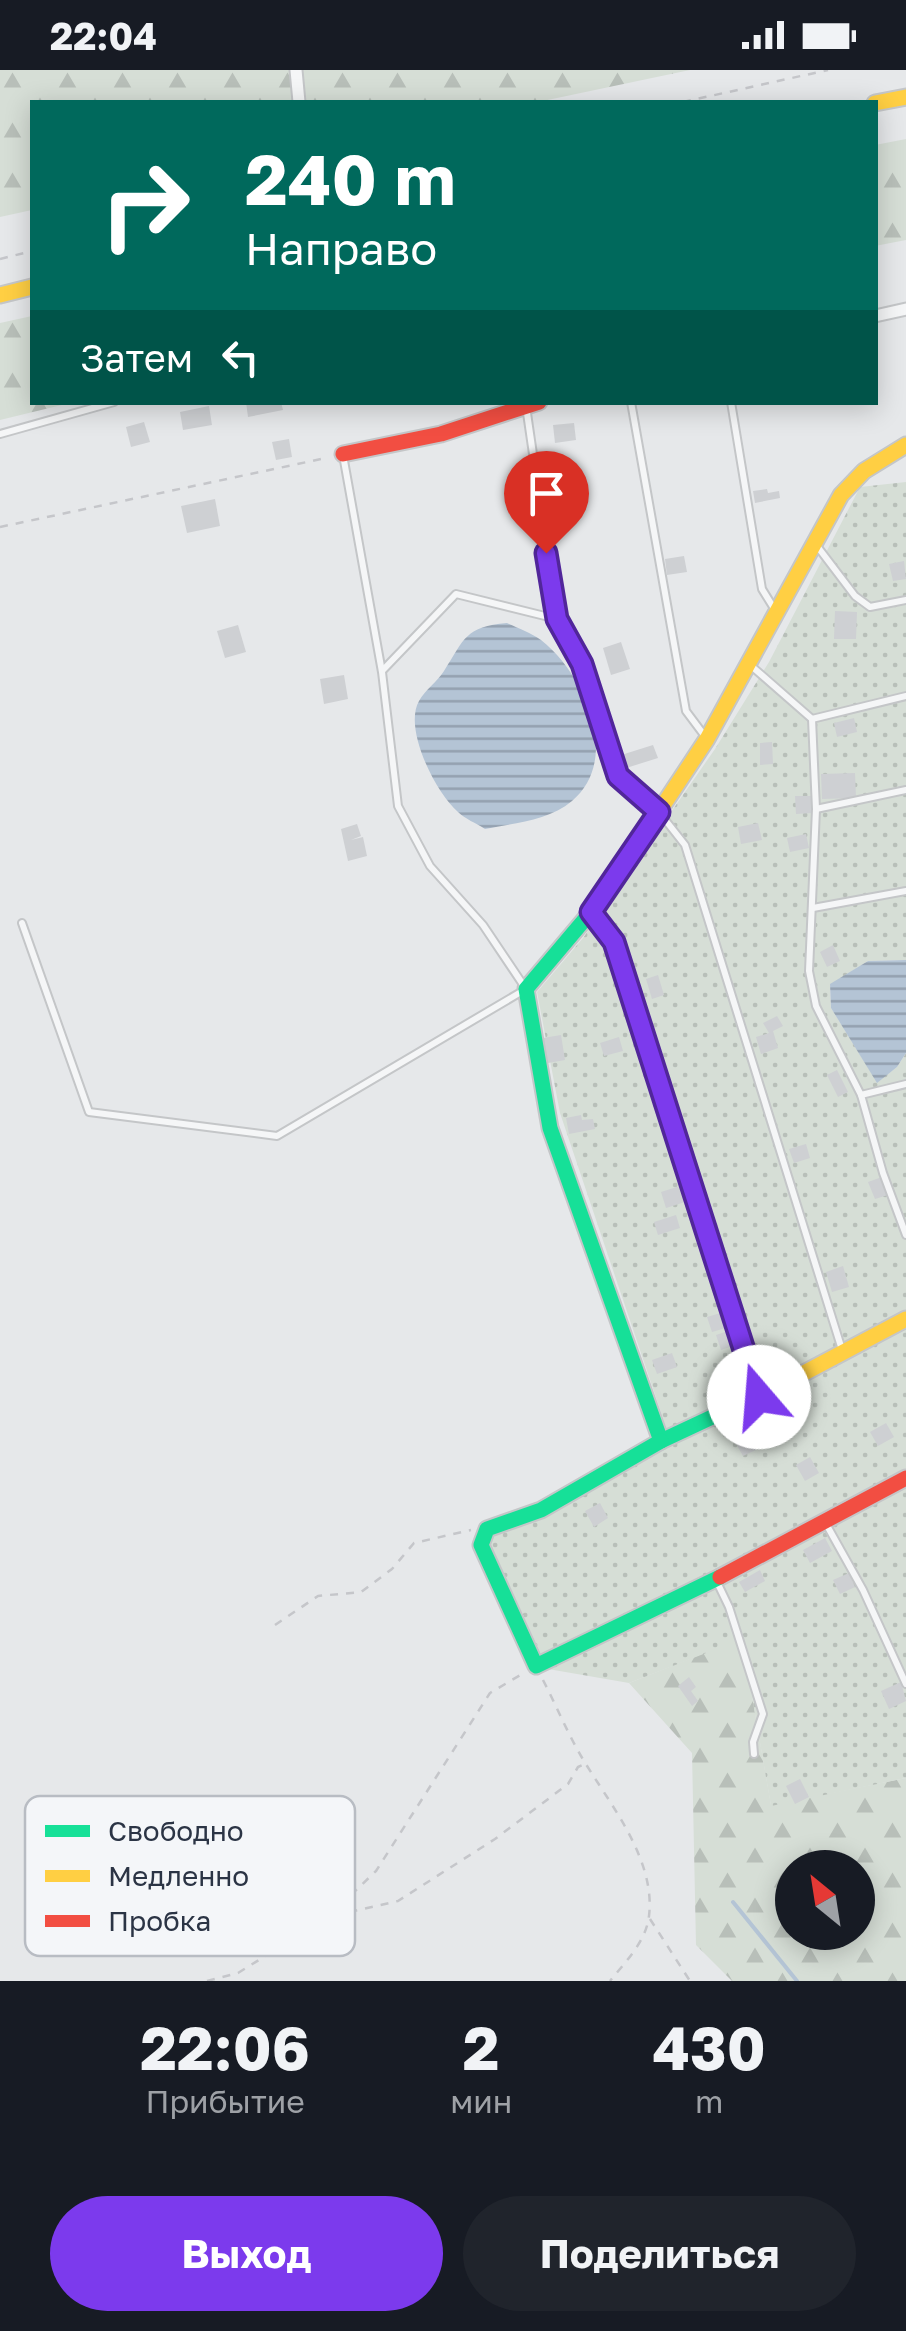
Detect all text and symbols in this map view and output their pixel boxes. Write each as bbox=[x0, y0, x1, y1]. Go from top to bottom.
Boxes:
text: 22:04 bbox=[50, 13, 157, 58]
text: 240 m bbox=[245, 136, 456, 220]
icon: right bbox=[80, 140, 210, 270]
text: Направо bbox=[245, 221, 437, 275]
icon: left bbox=[213, 330, 268, 385]
text: Затем bbox=[80, 335, 193, 380]
pin bbox=[504, 451, 589, 554]
icon: arrive bbox=[519, 466, 574, 521]
position arrow bbox=[707, 1345, 811, 1449]
legend bbox=[25, 1796, 355, 1956]
text: Свободно bbox=[108, 1814, 244, 1847]
north arrow bbox=[775, 1850, 875, 1950]
map controls bbox=[775, 1850, 875, 1950]
text: Медленно bbox=[108, 1859, 249, 1892]
text: Пробка bbox=[108, 1904, 211, 1937]
text: 22:06 bbox=[140, 2011, 310, 2083]
text: 2 bbox=[463, 2011, 499, 2083]
text: 430 bbox=[653, 2011, 766, 2083]
text: Прибытие bbox=[145, 2082, 305, 2120]
text: мин bbox=[450, 2082, 512, 2120]
text: m bbox=[695, 2082, 723, 2120]
button: Выход bbox=[50, 2196, 443, 2311]
button: Поделиться bbox=[463, 2196, 856, 2311]

